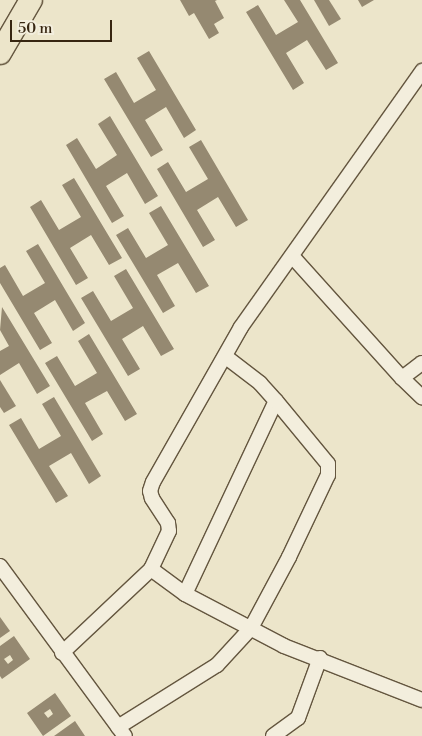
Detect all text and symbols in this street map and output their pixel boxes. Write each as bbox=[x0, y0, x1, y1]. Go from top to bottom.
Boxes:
scale bar bbox=[12, 10, 115, 42]
text: 50 m bbox=[18, 19, 52, 38]

